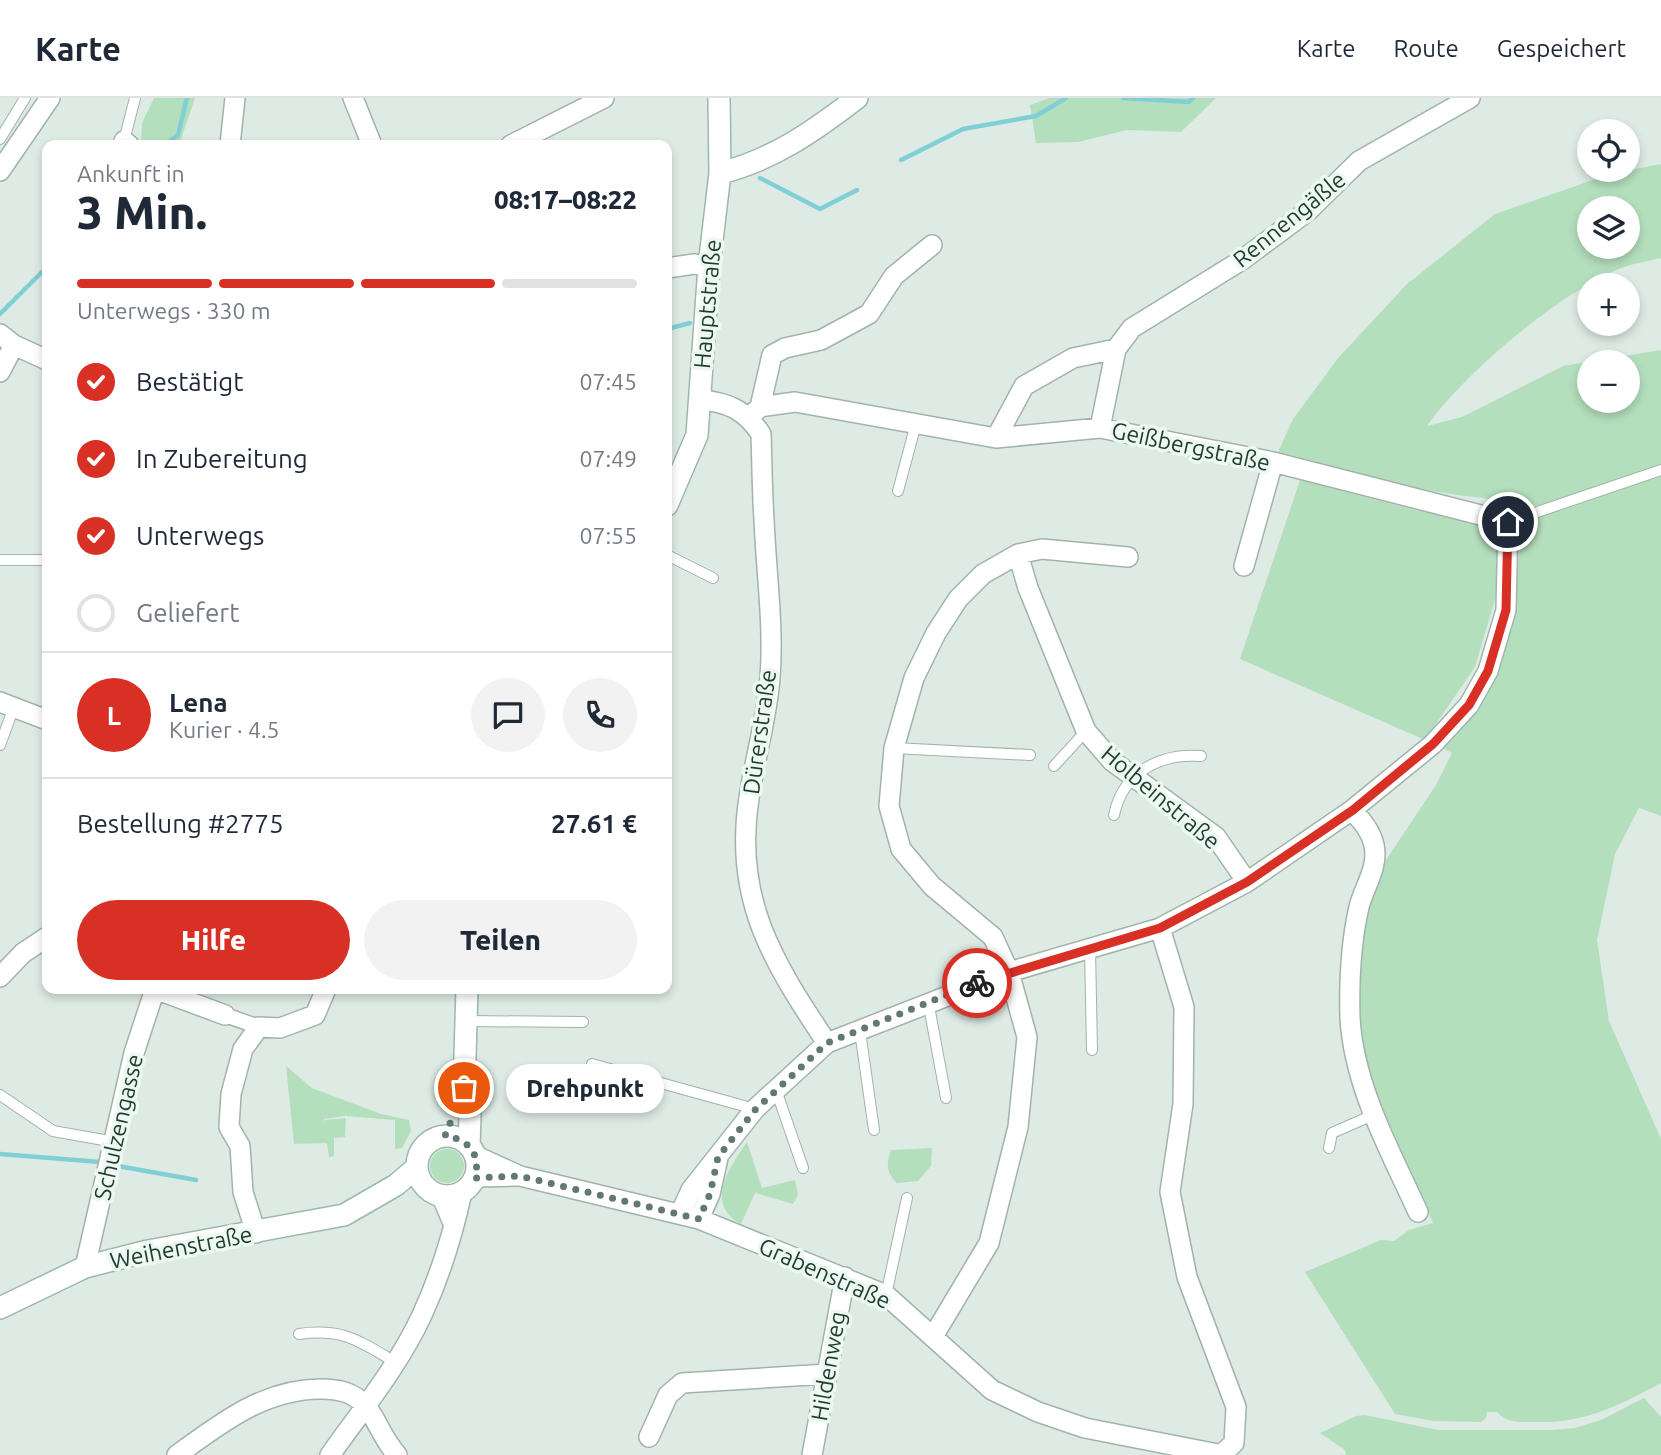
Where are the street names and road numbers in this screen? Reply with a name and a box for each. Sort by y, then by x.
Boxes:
street label: Rennengäßle [1228,166,1350,272]
street label: Hauptstraße [689,238,725,370]
street label: Geißbergstraße [1109,417,1273,475]
street label: Dürerstraße [738,668,780,796]
street label: Holbeinstraße [1097,740,1225,854]
street label: Schulzengasse [89,1052,147,1202]
street label: Weihenstraße [108,1221,254,1273]
street label: Grabenstraße [755,1233,895,1313]
street label: Hildenweg [806,1309,850,1423]

